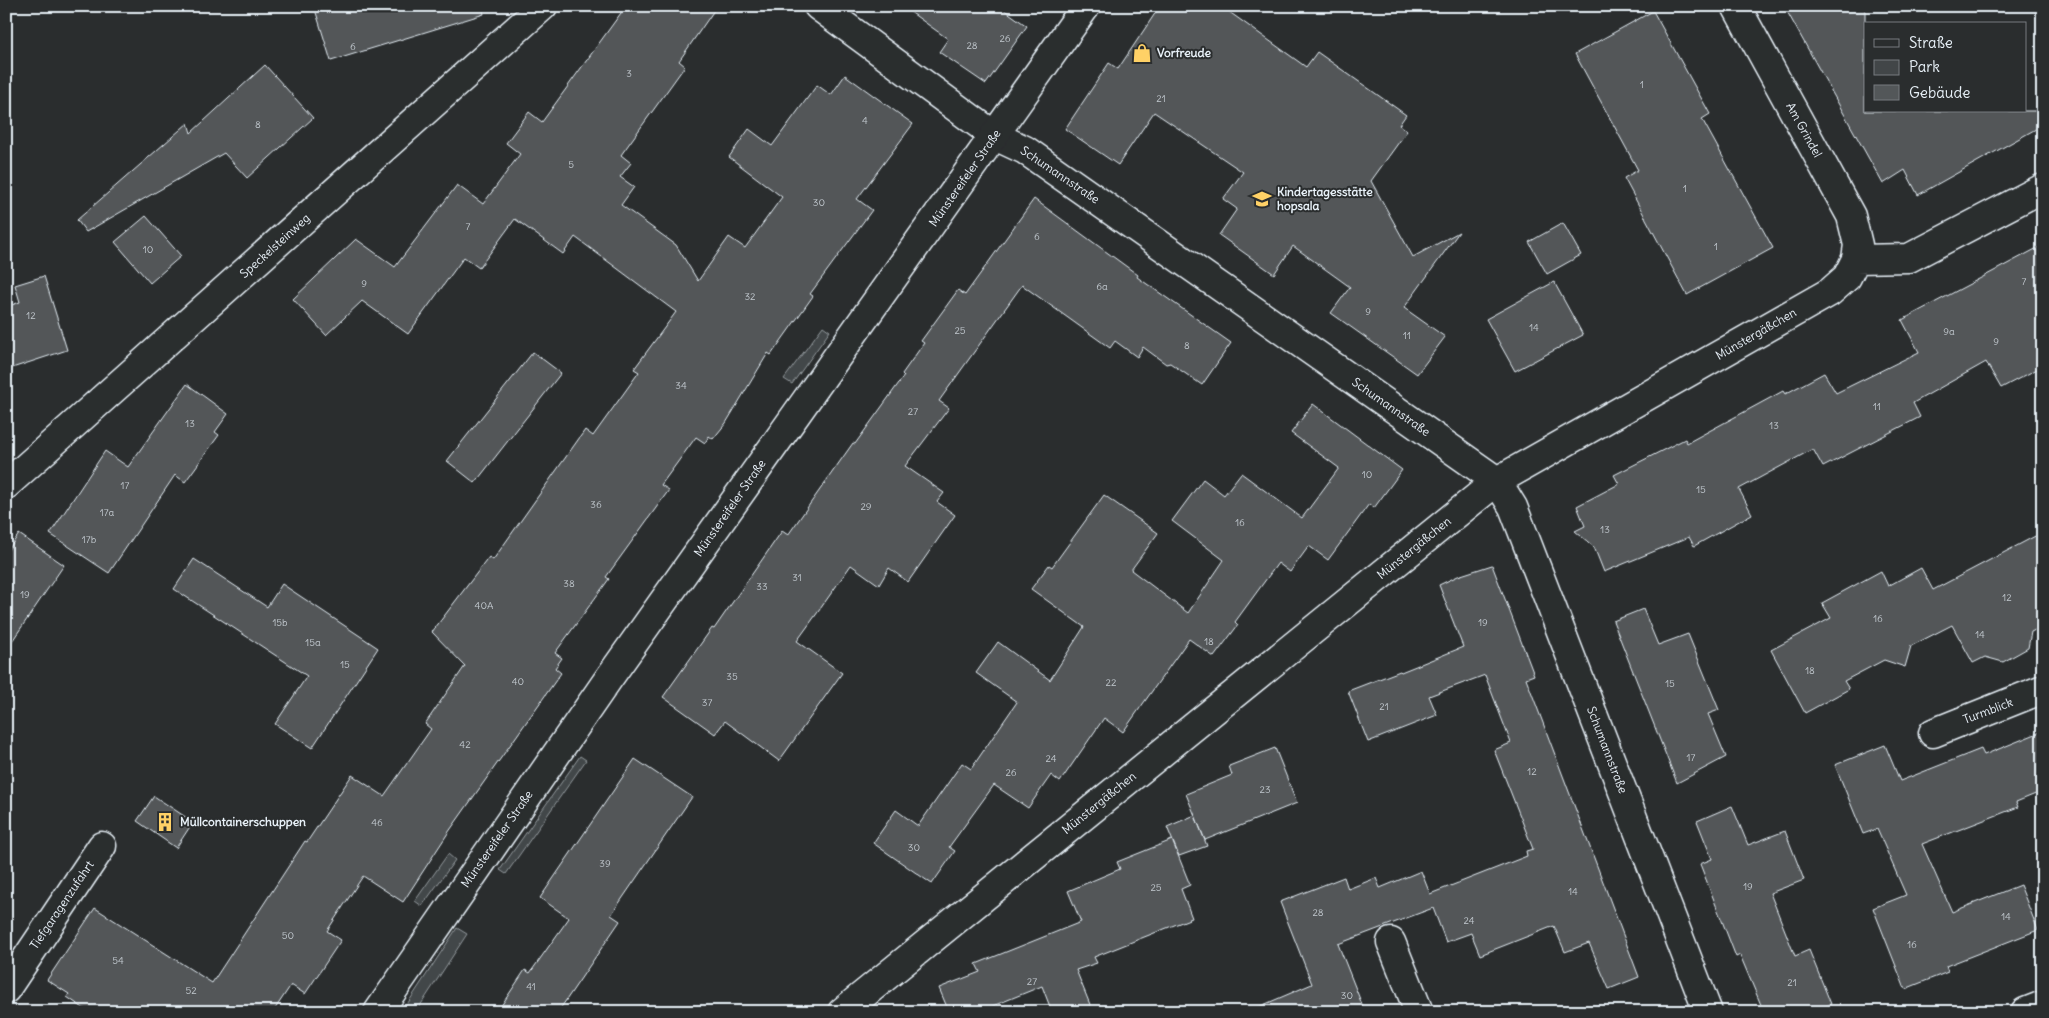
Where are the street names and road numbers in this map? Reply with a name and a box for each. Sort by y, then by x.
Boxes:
street label: Am Grindel [1783,100,1826,160]
street label: Münstereifeler Straße [925,126,1004,229]
street label: Schumannstraße [1018,143,1103,207]
street label: Speckelsteinweg [236,210,313,281]
street label: Münstergäßchen [1713,304,1799,363]
street label: Schumannstraße [1349,374,1433,439]
street label: Münstereifeler Straße [690,456,769,559]
street label: Münstergäßchen [1374,513,1454,582]
street label: Turmblick [1961,694,2015,727]
street label: Schumannstraße [1584,704,1631,795]
street label: Münstergäßchen [1059,768,1139,837]
street label: Münstereifeler Straße [457,787,536,890]
street label: Tiefgaragenzufahrt [26,858,97,952]

